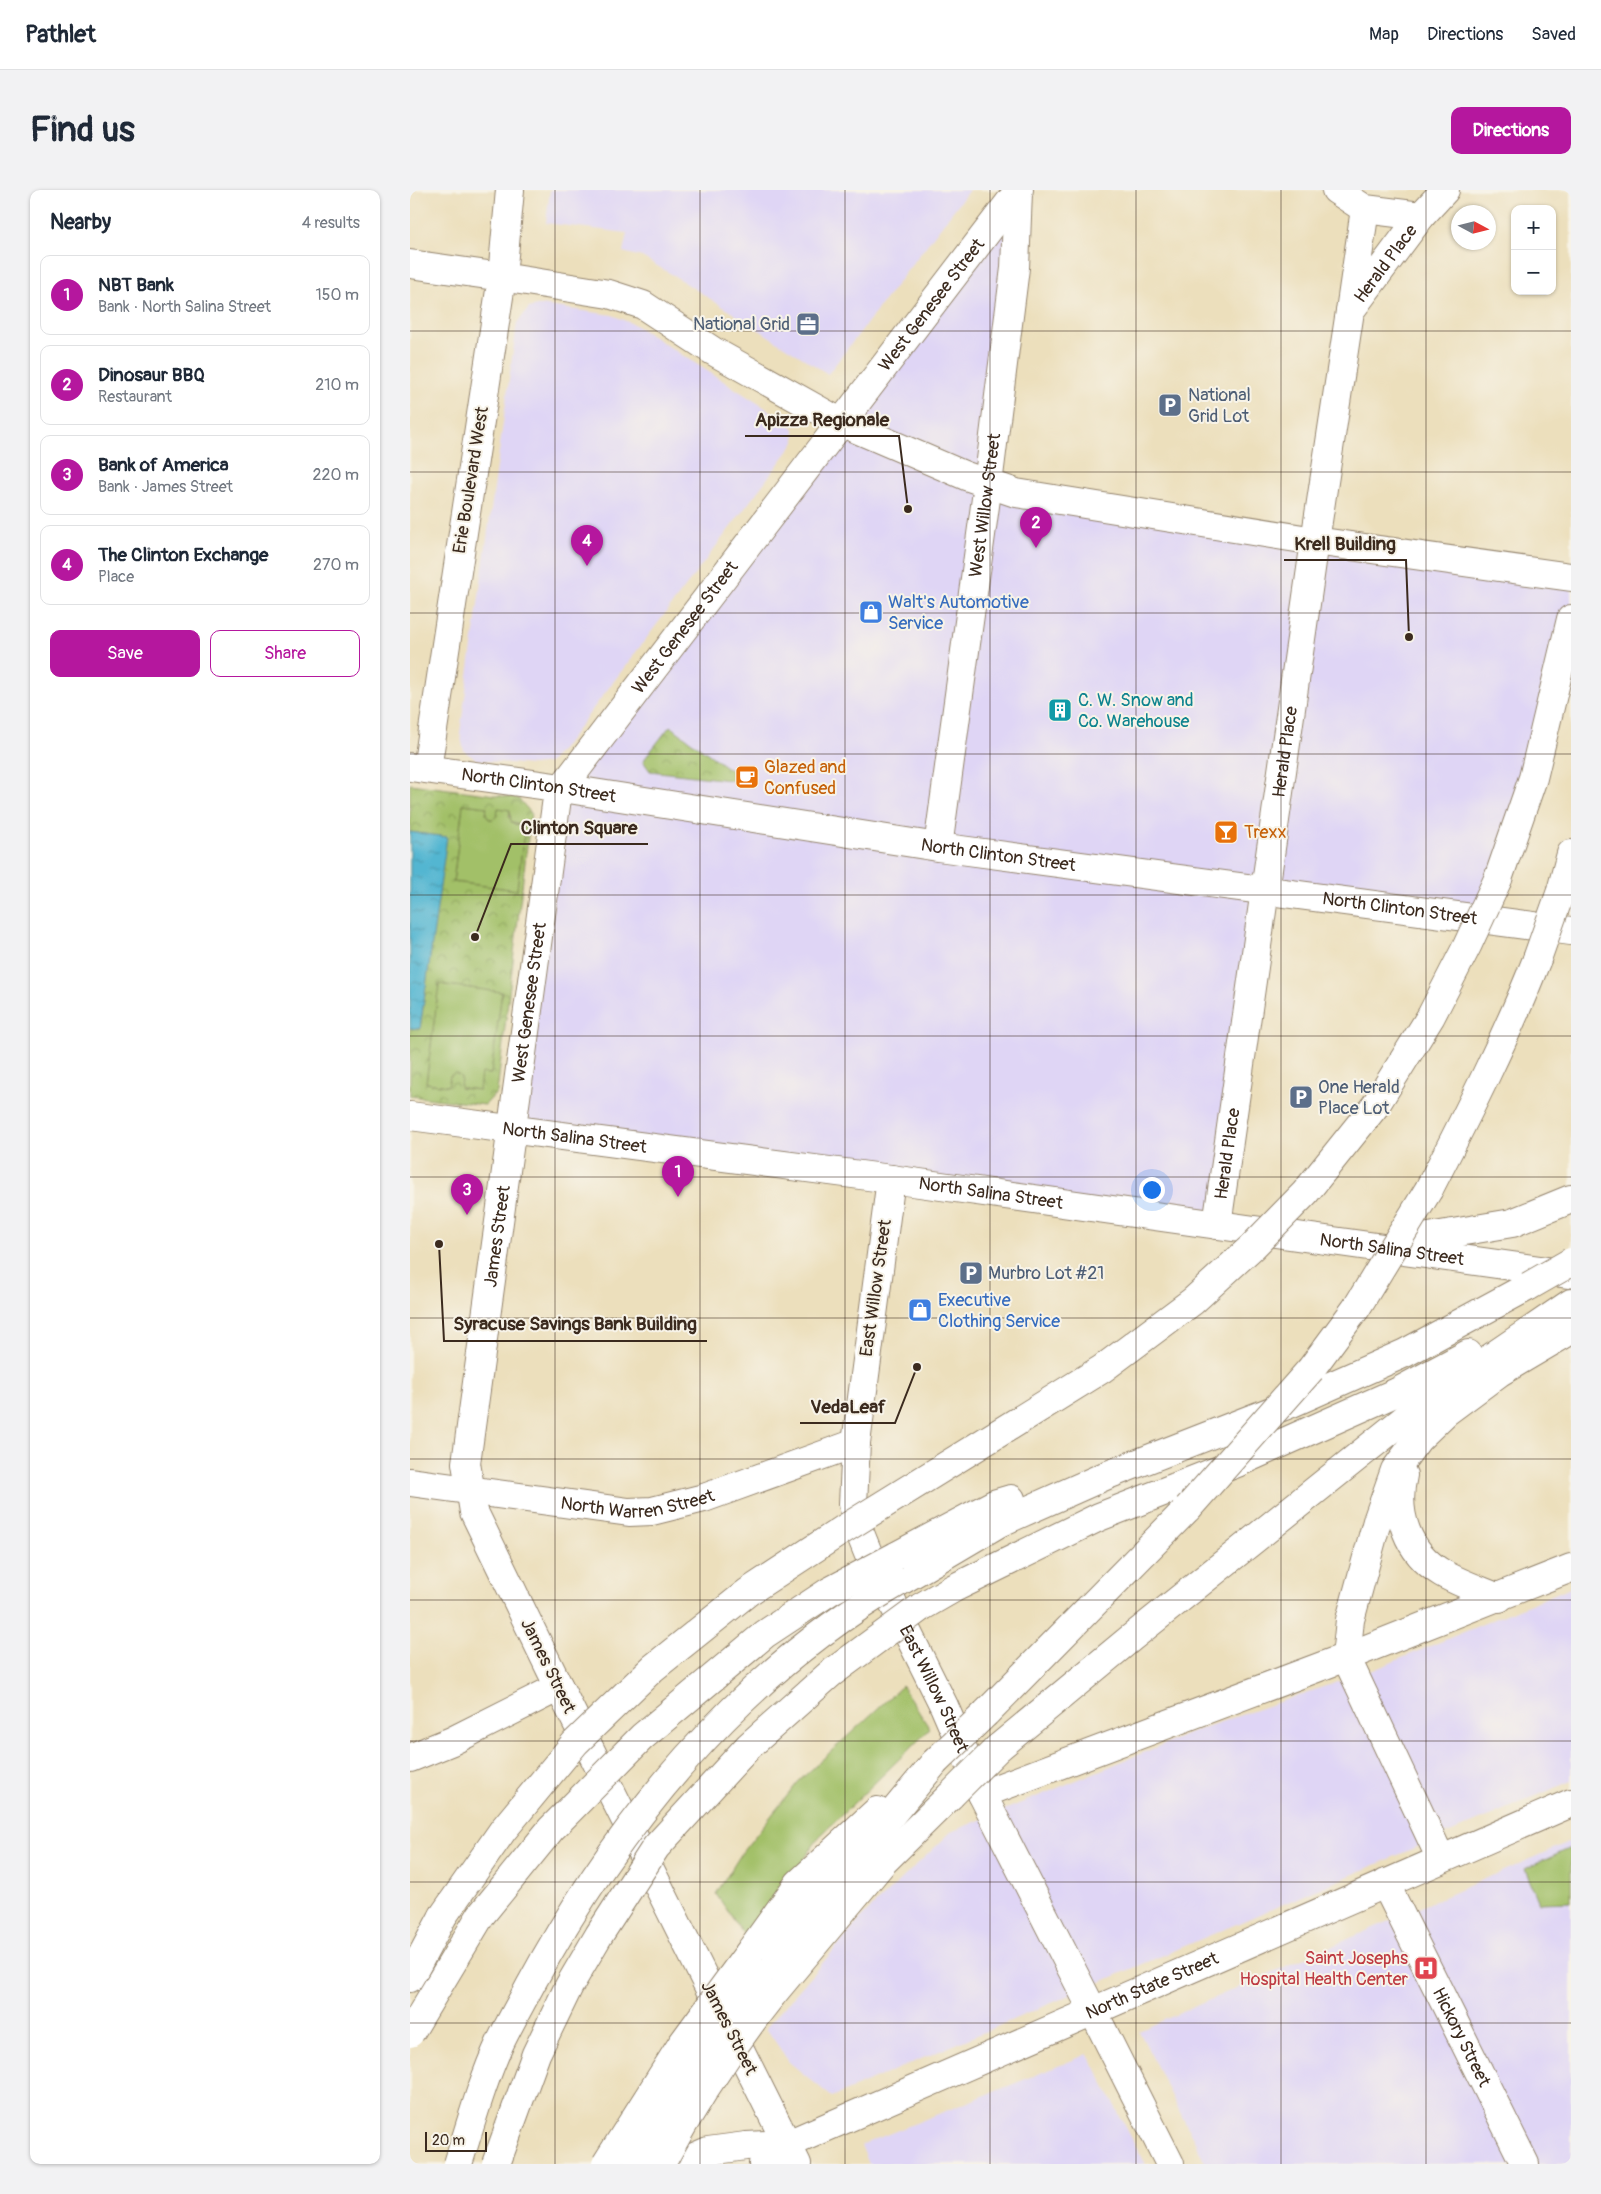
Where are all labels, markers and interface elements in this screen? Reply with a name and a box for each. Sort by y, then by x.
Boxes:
text: Pathlet [25,20,96,49]
text: Map [1369,23,1399,46]
text: Directions [1427,23,1503,46]
text: Saved [1531,23,1576,46]
button: Directions [1451,107,1571,154]
text: Find us [30,108,135,152]
north arrow [1451,205,1496,250]
map controls [1511,205,1556,295]
button: + [1511,205,1556,250]
text: Nearby [50,209,111,236]
text: 4 results [302,213,360,233]
street label: Herald Place [1349,220,1422,307]
street label: West Genesee Street [873,233,990,376]
button: − [1511,250,1556,295]
text: NBT Bank [98,273,174,297]
text: 1 [64,285,70,305]
text: 150 m [315,285,359,305]
text: Bank · North Salina Street [98,297,271,317]
office icon: National Grid [795,311,821,337]
place label: National Grid [693,313,790,336]
text: Dinosaur BBQ [98,363,205,387]
text: 2 [63,375,71,395]
text: 210 m [315,375,359,395]
place label: National Grid Lot [1188,384,1251,428]
text: Restaurant [98,387,172,407]
parking icon: National Grid Lot [1157,392,1183,418]
callout: Apizza Regionale [745,402,899,436]
street label: Erie Boulevard West [448,404,494,555]
text: Apizza Regionale [755,408,890,432]
street label: West Willow Street [964,431,1006,579]
text: Bank of America [98,453,229,477]
text: 3 [63,465,71,485]
text: 220 m [313,465,359,485]
text: Bank · James Street [98,477,233,497]
pin: 2 [1020,507,1052,548]
pin: 4 [571,525,603,566]
callout: Krell Building [1284,526,1406,560]
text: Krell Building [1294,532,1396,556]
text: The Clinton Exchange [98,543,268,567]
text: 4 [62,555,72,575]
text: 270 m [313,555,359,575]
street label: West Genesee Street [627,555,743,698]
text: Place [98,567,134,587]
place label: Walt's Automotive Service [888,591,1029,635]
shop icon: Walt's Automotive Service [858,599,884,625]
button: Save [50,630,200,677]
button: Share [210,630,360,677]
place label: C. W. Snow and Co. Warehouse [1078,689,1194,733]
building icon: C. W. Snow and Co. Warehouse [1047,697,1073,723]
street label: Herald Place [1267,705,1303,799]
place label: Glazed and Confused [764,756,846,800]
street label: North Clinton Street [460,763,618,808]
cafe icon: Glazed and Confused [734,764,760,790]
callout: Clinton Square [511,810,648,844]
text: Clinton Square [521,816,638,840]
bar icon: Trexx [1213,819,1239,845]
place label: Trexx [1244,821,1286,844]
street label: North Clinton Street [919,833,1078,877]
street label: North Clinton Street [1321,887,1480,930]
street label: West Genesee Street [507,920,551,1084]
place label: One Herald Place Lot [1318,1076,1400,1120]
parking icon: One Herald Place Lot [1288,1084,1314,1110]
street label: Herald Place [1209,1106,1245,1201]
street label: North Salina Street [501,1117,649,1159]
pin: 1 [662,1156,694,1197]
street label: North Salina Street [917,1172,1065,1215]
pin: 3 [451,1174,483,1215]
your location [1139,1177,1165,1203]
street label: James Street [479,1183,515,1289]
street label: East Willow Street [855,1217,897,1358]
street label: North Salina Street [1318,1228,1466,1271]
parking icon: Murbro Lot #21 [958,1260,984,1286]
place label: Murbro Lot #21 [988,1262,1104,1285]
place label: Executive Clothing Service [938,1289,1060,1333]
shop icon: Executive Clothing Service [907,1297,933,1323]
callout: Syracuse Savings Bank Building [444,1307,707,1341]
text: Syracuse Savings Bank Building [453,1312,697,1336]
callout: VedaLeaf [800,1389,895,1423]
text: VedaLeaf [810,1395,886,1419]
street label: North Warren Street [559,1483,718,1524]
street label: James Street [515,1615,581,1718]
street label: East Willow Street [894,1621,975,1757]
street label: North State Street [1082,1946,1223,2024]
place label: Saint Josephs Hospital Health Center [1239,1947,1409,1991]
hospital icon: Saint Josephs Hospital Health Center [1413,1955,1439,1981]
street label: James Street [695,1977,763,2080]
street label: Hickory Street [1427,1984,1496,2091]
scale bar [425,2129,488,2152]
text: 20 m [432,2132,465,2149]

